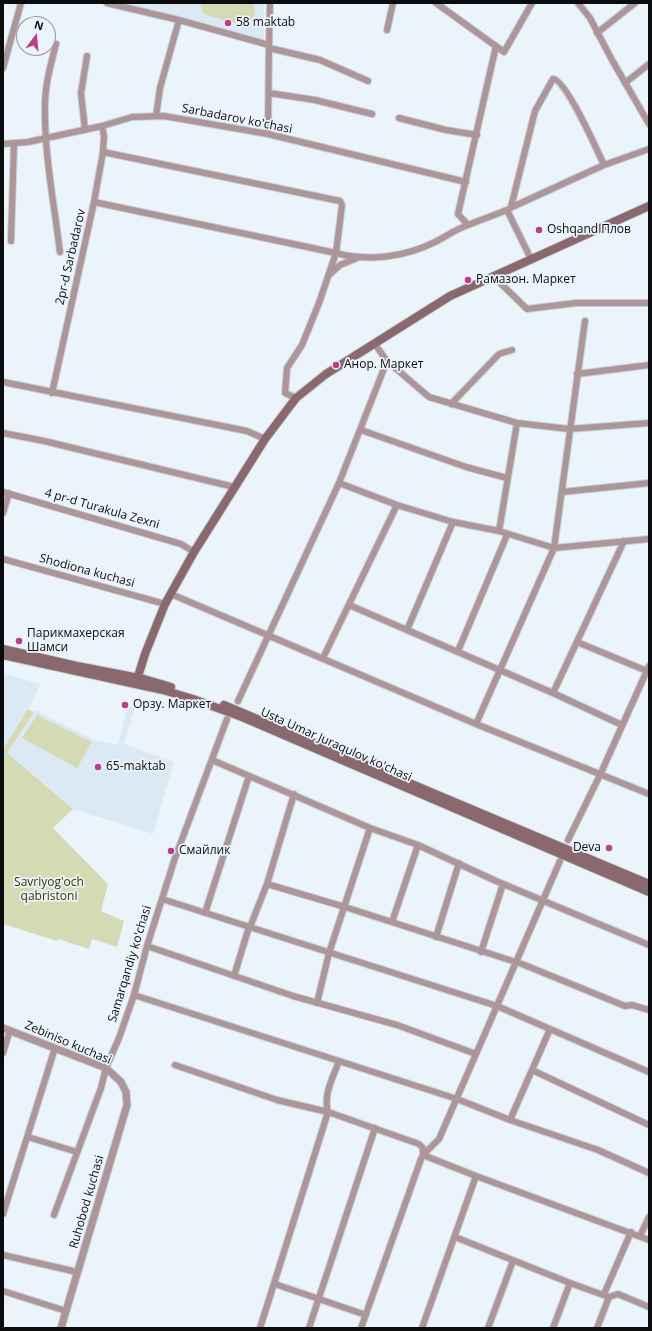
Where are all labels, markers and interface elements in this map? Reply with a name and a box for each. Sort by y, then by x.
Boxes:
north arrow [16,16,56,56]
text: N [33,16,46,33]
place label: 58 maktab [236,16,295,30]
marker: 58 maktab [223,18,233,28]
street label: Sarbadarov ko'chasi [181,101,293,137]
street label: 2pr-d Sarbadarov [53,208,89,306]
place label: Oshqand Плов [547,223,631,237]
marker: Oshqand Плов [534,225,544,235]
place label: Рамазон. Маркет [476,273,576,287]
marker: Рамазон. Маркет [463,275,473,285]
place label: Анор. Маркет [344,358,423,372]
marker: Анор. Маркет [331,360,341,370]
street label: 4 pr-d Turakula Zexni [43,486,161,532]
street label: Shodiona kuchasi [38,551,136,591]
place label: Парикмахерская Шамси [27,627,125,655]
marker: Парикмахерская Шамси [14,636,24,646]
place label: Орзу. Маркет [133,698,211,712]
marker: Орзу. Маркет [120,700,130,710]
street label: Usta Umar Juraqulov ko'chasi [258,705,414,785]
place label: 65-maktab [106,760,166,774]
marker: 65-maktab [93,762,103,772]
place label: Deva [573,841,601,855]
marker: Deva [604,843,614,853]
place label: Смайлик [179,844,230,858]
marker: Смайлик [166,846,176,856]
park label: Savriyog'och qabristoni [14,876,84,904]
street label: Samarqandiy ko'chasi [105,904,155,1024]
street label: Zebiniso kuchasi [23,1018,113,1068]
street label: Ruhobod kuchasi [67,1154,107,1250]

